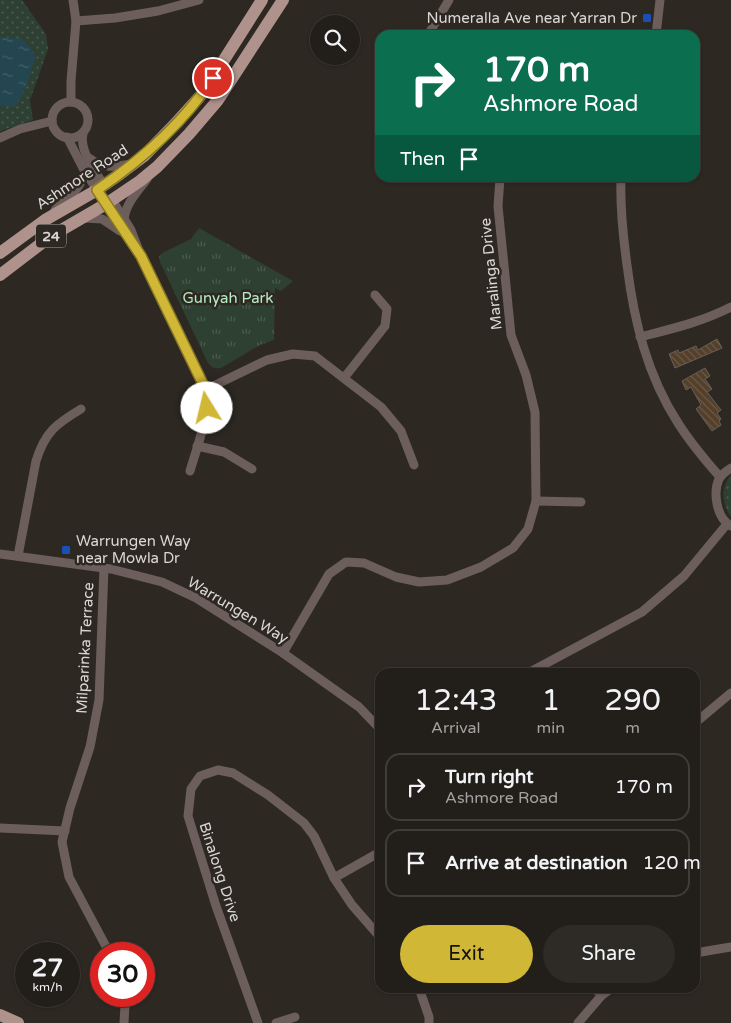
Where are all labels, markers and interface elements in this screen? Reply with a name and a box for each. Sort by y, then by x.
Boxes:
place label: Numeralla Ave near Yarran Dr [427,9,637,27]
marker: Numeralla Ave near Yarran Dr [641,12,653,24]
map controls [310,15,360,65]
button: search [310,15,360,65]
text: 170 m [483,49,590,91]
icon: right [400,50,465,115]
pin [192,57,234,99]
icon: arrive [199,64,227,92]
text: Ashmore Road [483,91,639,117]
street label: Ashmore Road [33,141,131,213]
icon: arrive [455,145,483,173]
text: Then [400,148,445,170]
street label: Maralinga Drive [476,217,506,331]
road number: 24 [36,225,66,248]
park label: Gunyah Park [183,289,273,307]
position arrow [180,381,232,433]
place label: Warrungen Way near Mowla Dr [76,532,191,567]
marker: Warrungen Way near Mowla Dr [60,544,72,556]
street label: Warrungen Way [184,573,292,647]
street label: Milparinka Terrace [73,582,97,714]
text: 12:43 [414,682,497,719]
text: 1 [541,682,560,719]
text: 290 [604,682,661,719]
text: Arrival [431,718,481,738]
text: min [537,718,565,738]
text: m [625,718,640,738]
text: Turn right [445,766,533,788]
icon: right [402,773,430,801]
text: 170 m [615,776,673,798]
text: Ashmore Road [445,788,558,808]
street label: Binalong Drive [195,820,245,924]
icon: arrive [402,849,430,877]
text: Arrive at destination [445,852,628,874]
text: 120 m [643,852,701,874]
button: Exit [400,925,533,983]
button: Share [543,925,675,983]
speed limit sign: 30 [90,942,155,1007]
text: 27 [32,953,63,983]
text: km/h [32,980,63,994]

